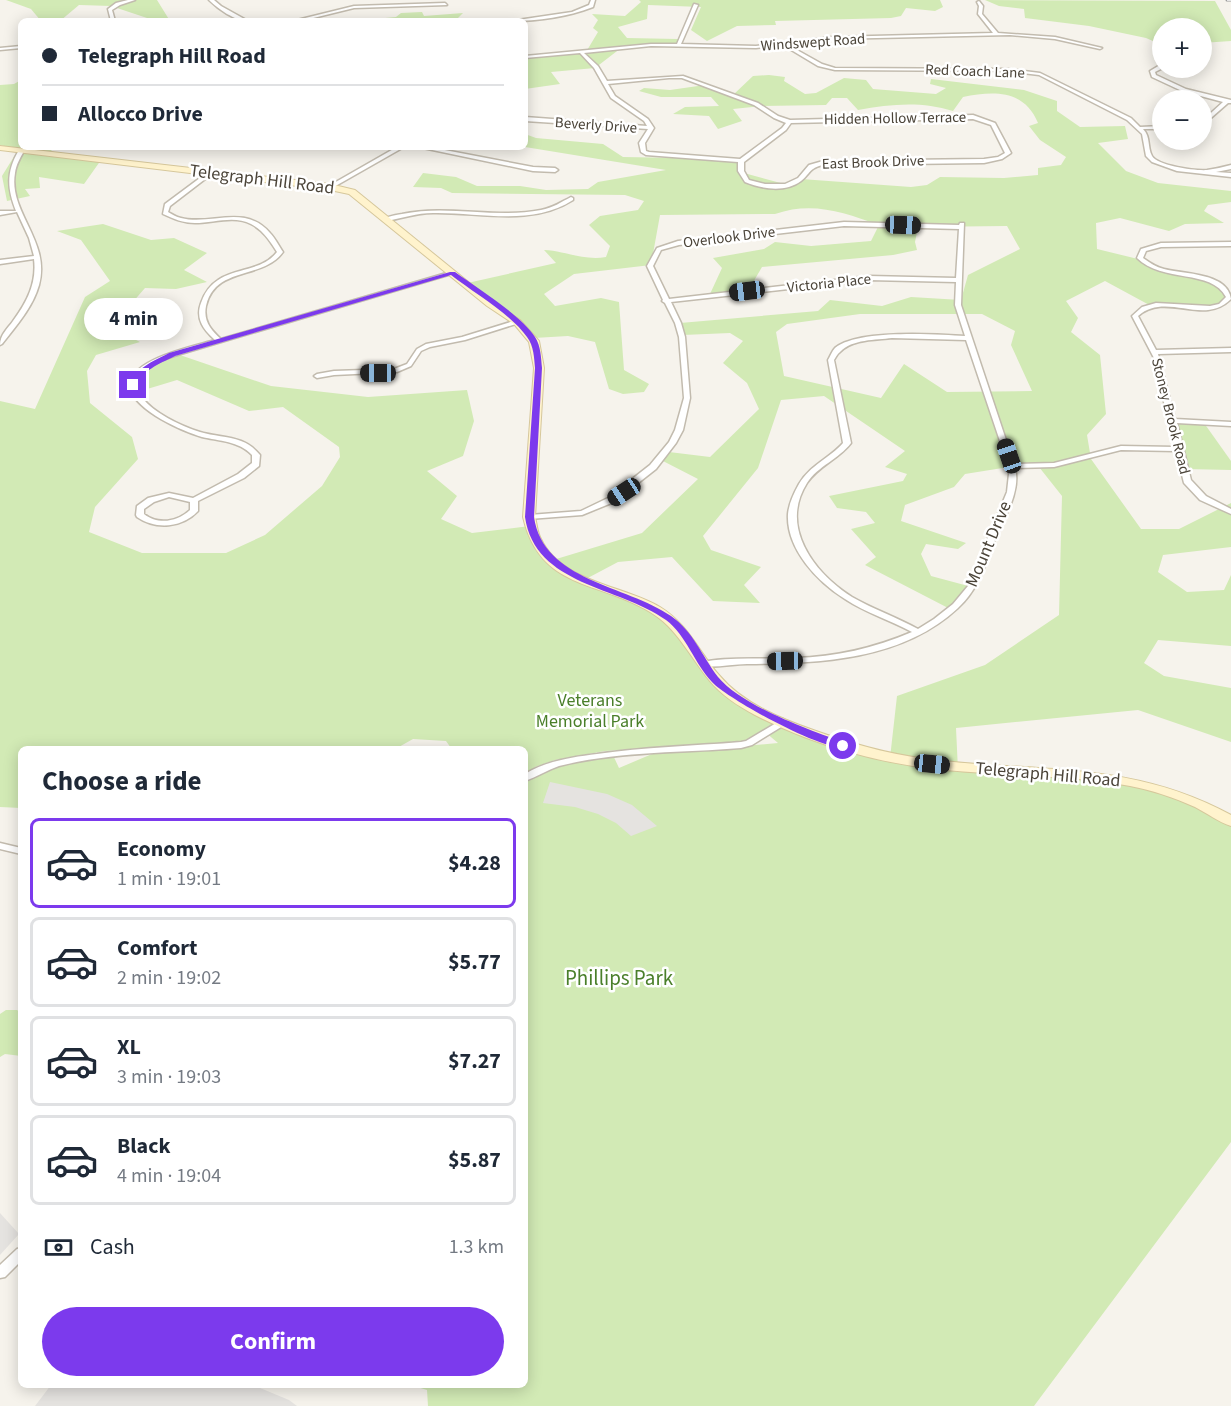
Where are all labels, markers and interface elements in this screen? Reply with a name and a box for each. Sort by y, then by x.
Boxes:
map controls [1152,18,1212,150]
button: + [1152,18,1212,78]
street label: Windswept Road [760,28,866,57]
text: Telegraph Hill Road [78,40,266,72]
street label: Red Coach Lane [925,59,1025,84]
button: − [1152,90,1212,150]
text: Allocco Drive [78,98,203,130]
street label: Hidden Hollow Terrace [824,107,966,130]
street label: Beverly Drive [554,112,638,139]
street label: East Brook Drive [821,150,925,175]
street label: Telegraph Hill Road [188,158,336,201]
car [885,215,921,235]
street label: Overlook Drive [682,221,776,254]
street label: Victoria Place [786,269,872,298]
car [728,280,766,302]
callout: 4 min [84,298,182,340]
text: 4 min [109,305,158,333]
street label: Stoney Brook Road [1146,356,1195,476]
car [360,364,396,382]
route end [119,371,146,398]
car [995,436,1023,476]
car [604,475,644,509]
street label: Mount Drive [959,497,1018,591]
car [767,652,803,670]
park label: Veterans Memorial Park [536,688,644,734]
route start [829,732,856,759]
car [913,753,951,775]
street label: Telegraph Hill Road [974,756,1122,793]
text: Choose a ride [42,762,202,801]
text: Economy [117,833,206,865]
icon: car [45,836,99,890]
text: $4.28 [448,847,501,879]
text: 1 min · 19:01 [117,865,221,893]
text: Comfort [117,932,198,964]
icon: car [45,935,99,989]
text: $5.77 [448,946,501,978]
park label: Phillips Park [565,963,674,993]
text: 2 min · 19:02 [117,964,221,992]
text: XL [117,1031,141,1063]
icon: car [45,1034,99,1088]
text: $7.27 [448,1045,501,1077]
text: 3 min · 19:03 [117,1063,221,1091]
text: Black [117,1130,171,1162]
icon: car [45,1133,99,1187]
text: $5.87 [448,1144,501,1176]
text: 4 min · 19:04 [117,1162,221,1190]
icon: cash [42,1231,75,1264]
text: Cash [90,1231,135,1263]
text: 1.3 km [449,1233,504,1261]
button: Confirm [42,1307,504,1376]

